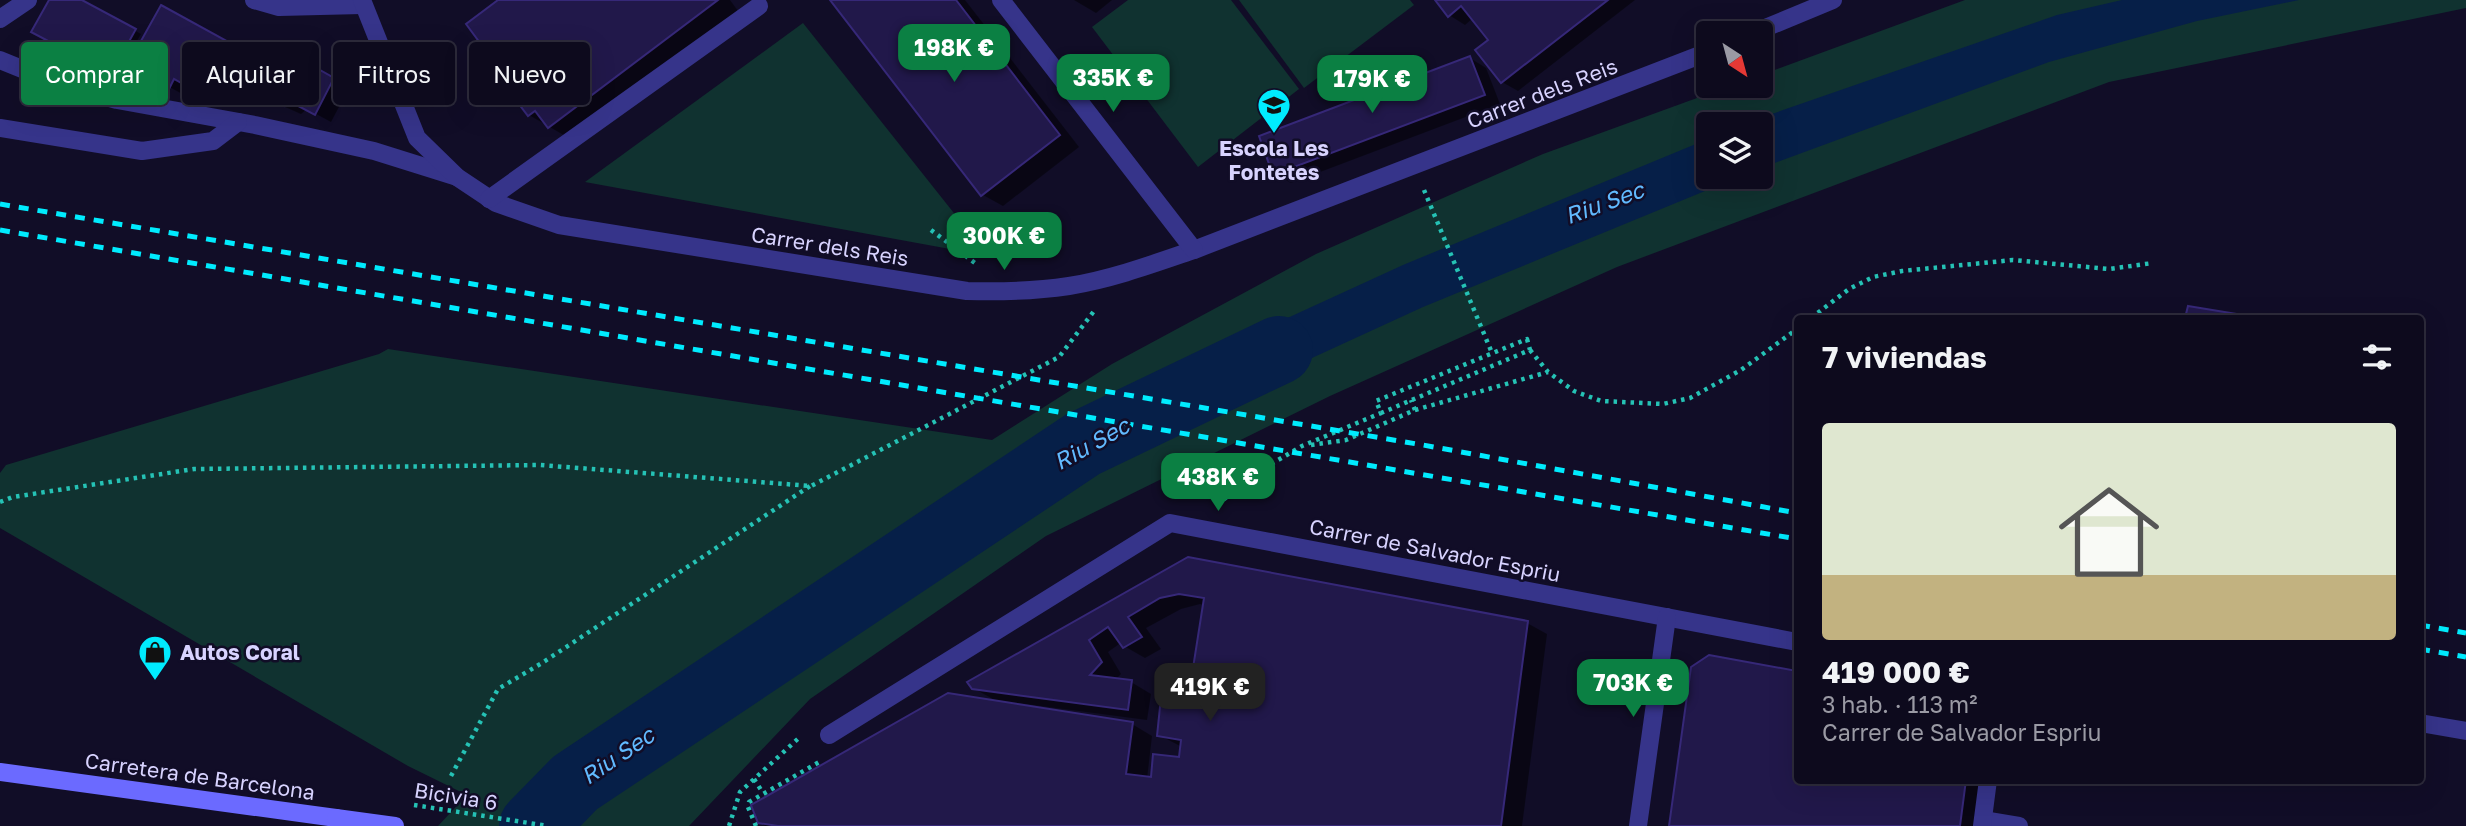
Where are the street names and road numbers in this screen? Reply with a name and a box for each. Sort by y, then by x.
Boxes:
street label: Carrer dels Reis [1463,52,1621,134]
street label: Carrer dels Reis [749,221,911,271]
street label: Carrer de Salvador Espriu [1307,513,1563,587]
street label: Carretera de Barcelona [83,747,317,805]
street label: Bicivia 6 [412,777,500,815]

